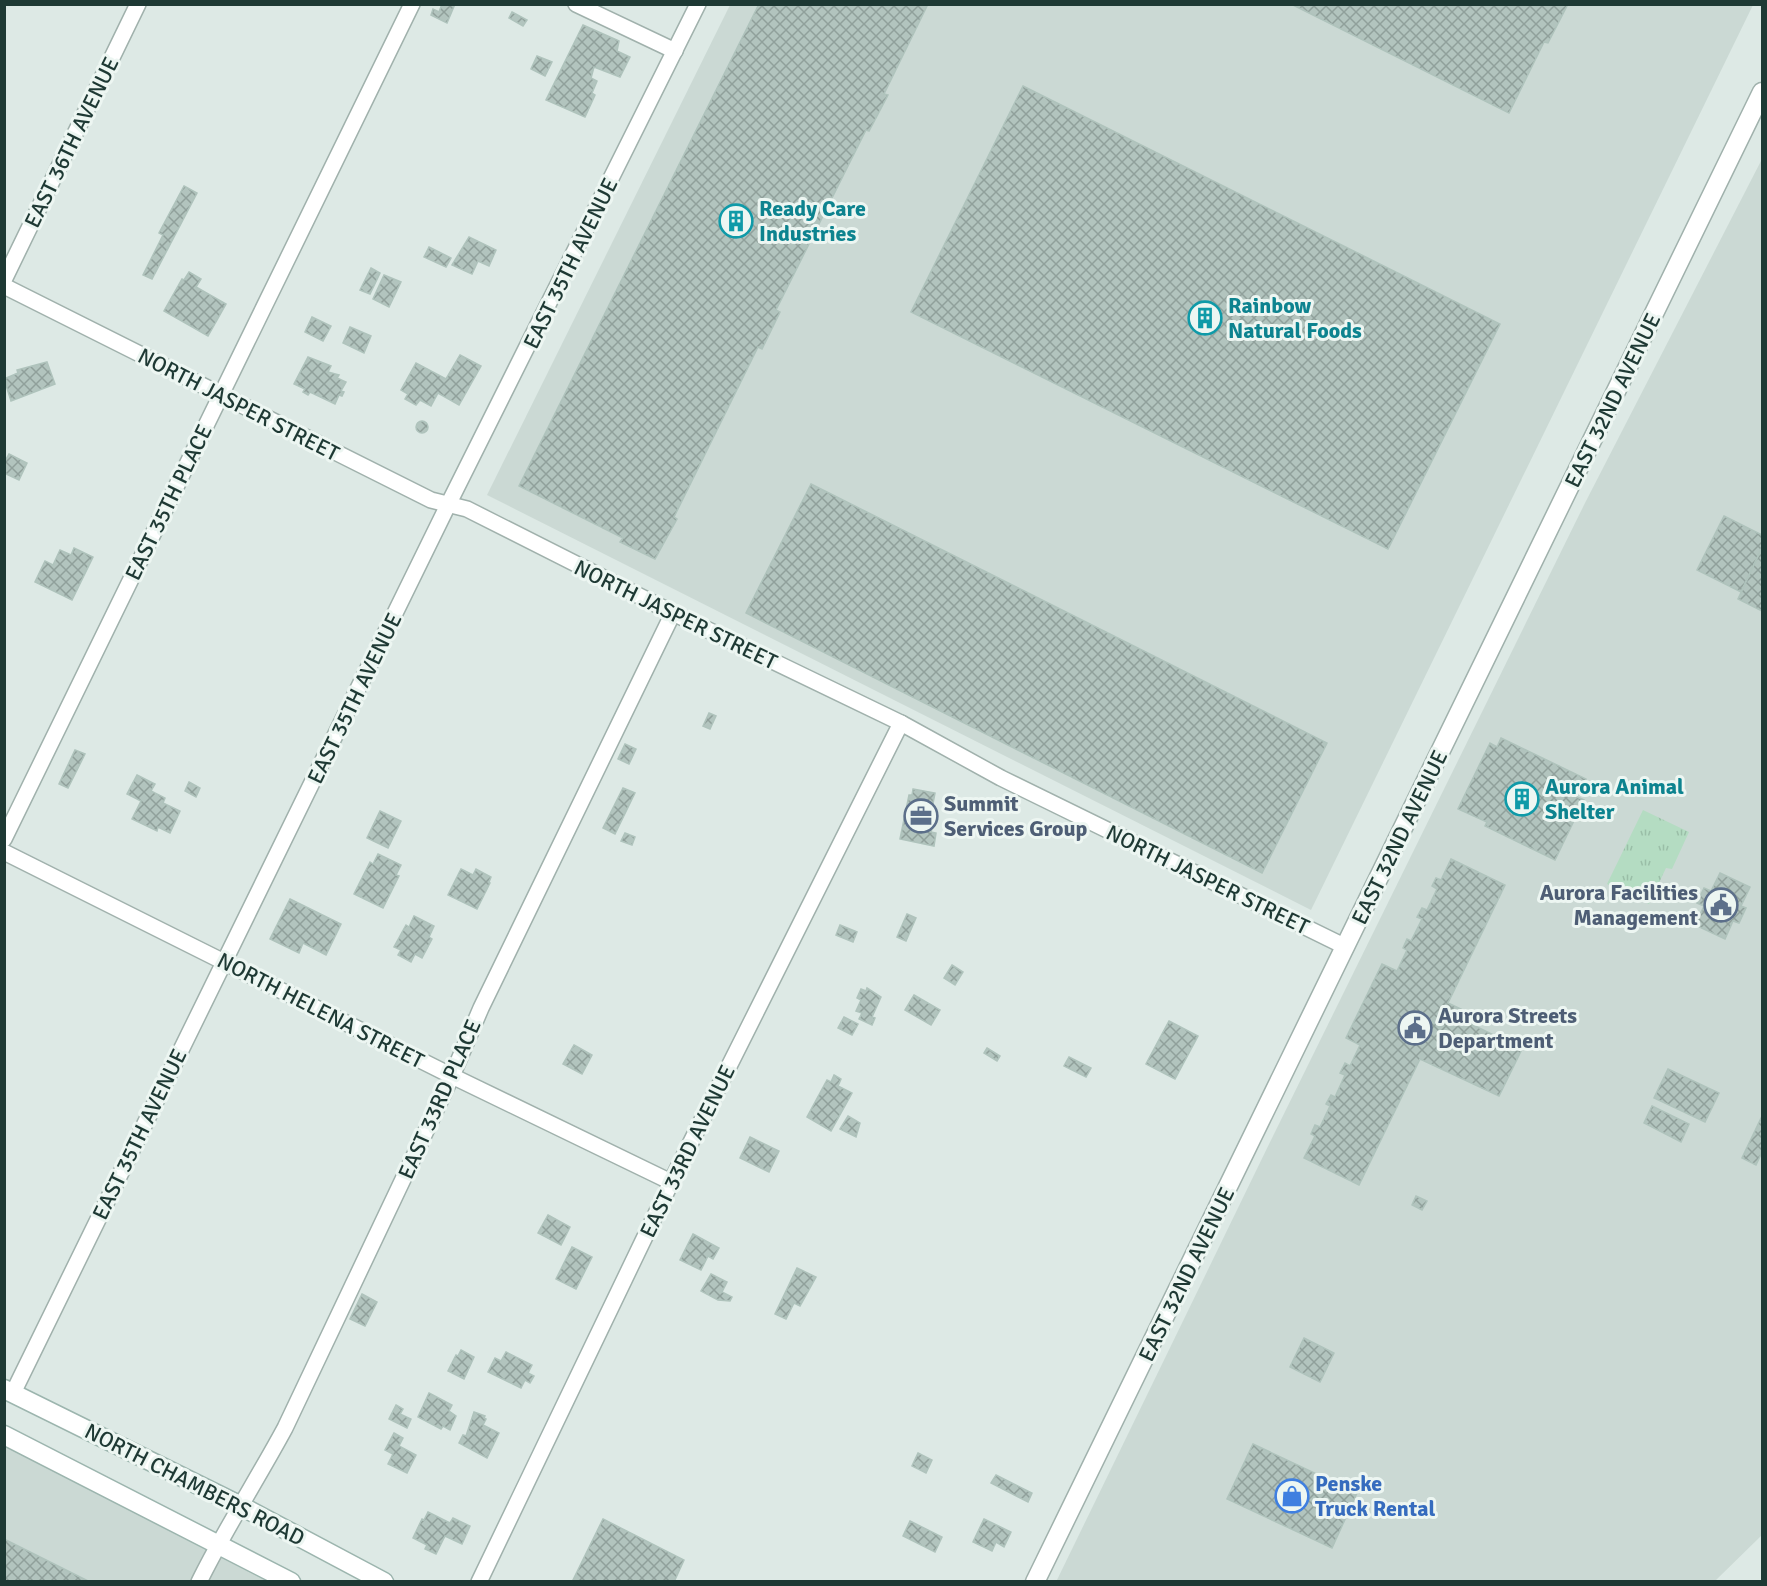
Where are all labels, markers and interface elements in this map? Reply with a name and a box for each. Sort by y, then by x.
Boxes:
street label: EAST 36TH AVENUE [18,52,125,232]
street label: EAST 35TH AVENUE [517,173,624,353]
place label: Ready Care Industries [759,195,866,247]
building icon: Ready Care Industries [718,203,754,239]
place label: Rainbow Natural Foods [1228,292,1362,344]
building icon: Rainbow Natural Foods [1187,300,1223,336]
street label: EAST 32ND AVENUE [1559,309,1666,492]
street label: NORTH JASPER STREET [134,342,344,467]
street label: EAST 35TH PLACE [119,420,218,585]
street label: NORTH JASPER STREET [570,554,782,675]
street label: EAST 35TH AVENUE [301,608,408,788]
street label: EAST 32ND AVENUE [1346,746,1453,929]
place label: Aurora Animal Shelter [1545,773,1684,825]
building icon: Aurora Animal Shelter [1504,781,1540,817]
place label: Summit Services Group [944,790,1088,842]
office icon: Summit Services Group [903,798,939,834]
street label: NORTH JASPER STREET [1102,819,1314,940]
place label: Aurora Facilities Management [1540,879,1698,931]
public building icon: Aurora Facilities Management [1703,887,1739,923]
street label: NORTH HELENA STREET [213,947,429,1074]
place label: Aurora Streets Department [1438,1002,1577,1054]
public building icon: Aurora Streets Department [1397,1010,1433,1046]
street label: EAST 33RD PLACE [392,1015,487,1183]
street label: EAST 35TH AVENUE [86,1044,193,1224]
street label: EAST 33RD AVENUE [634,1060,741,1242]
street label: EAST 32ND AVENUE [1133,1183,1240,1366]
street label: NORTH CHAMBERS ROAD [80,1417,309,1552]
place label: Penske Truck Rental [1315,1470,1435,1522]
shop icon: Penske Truck Rental [1274,1478,1310,1514]

